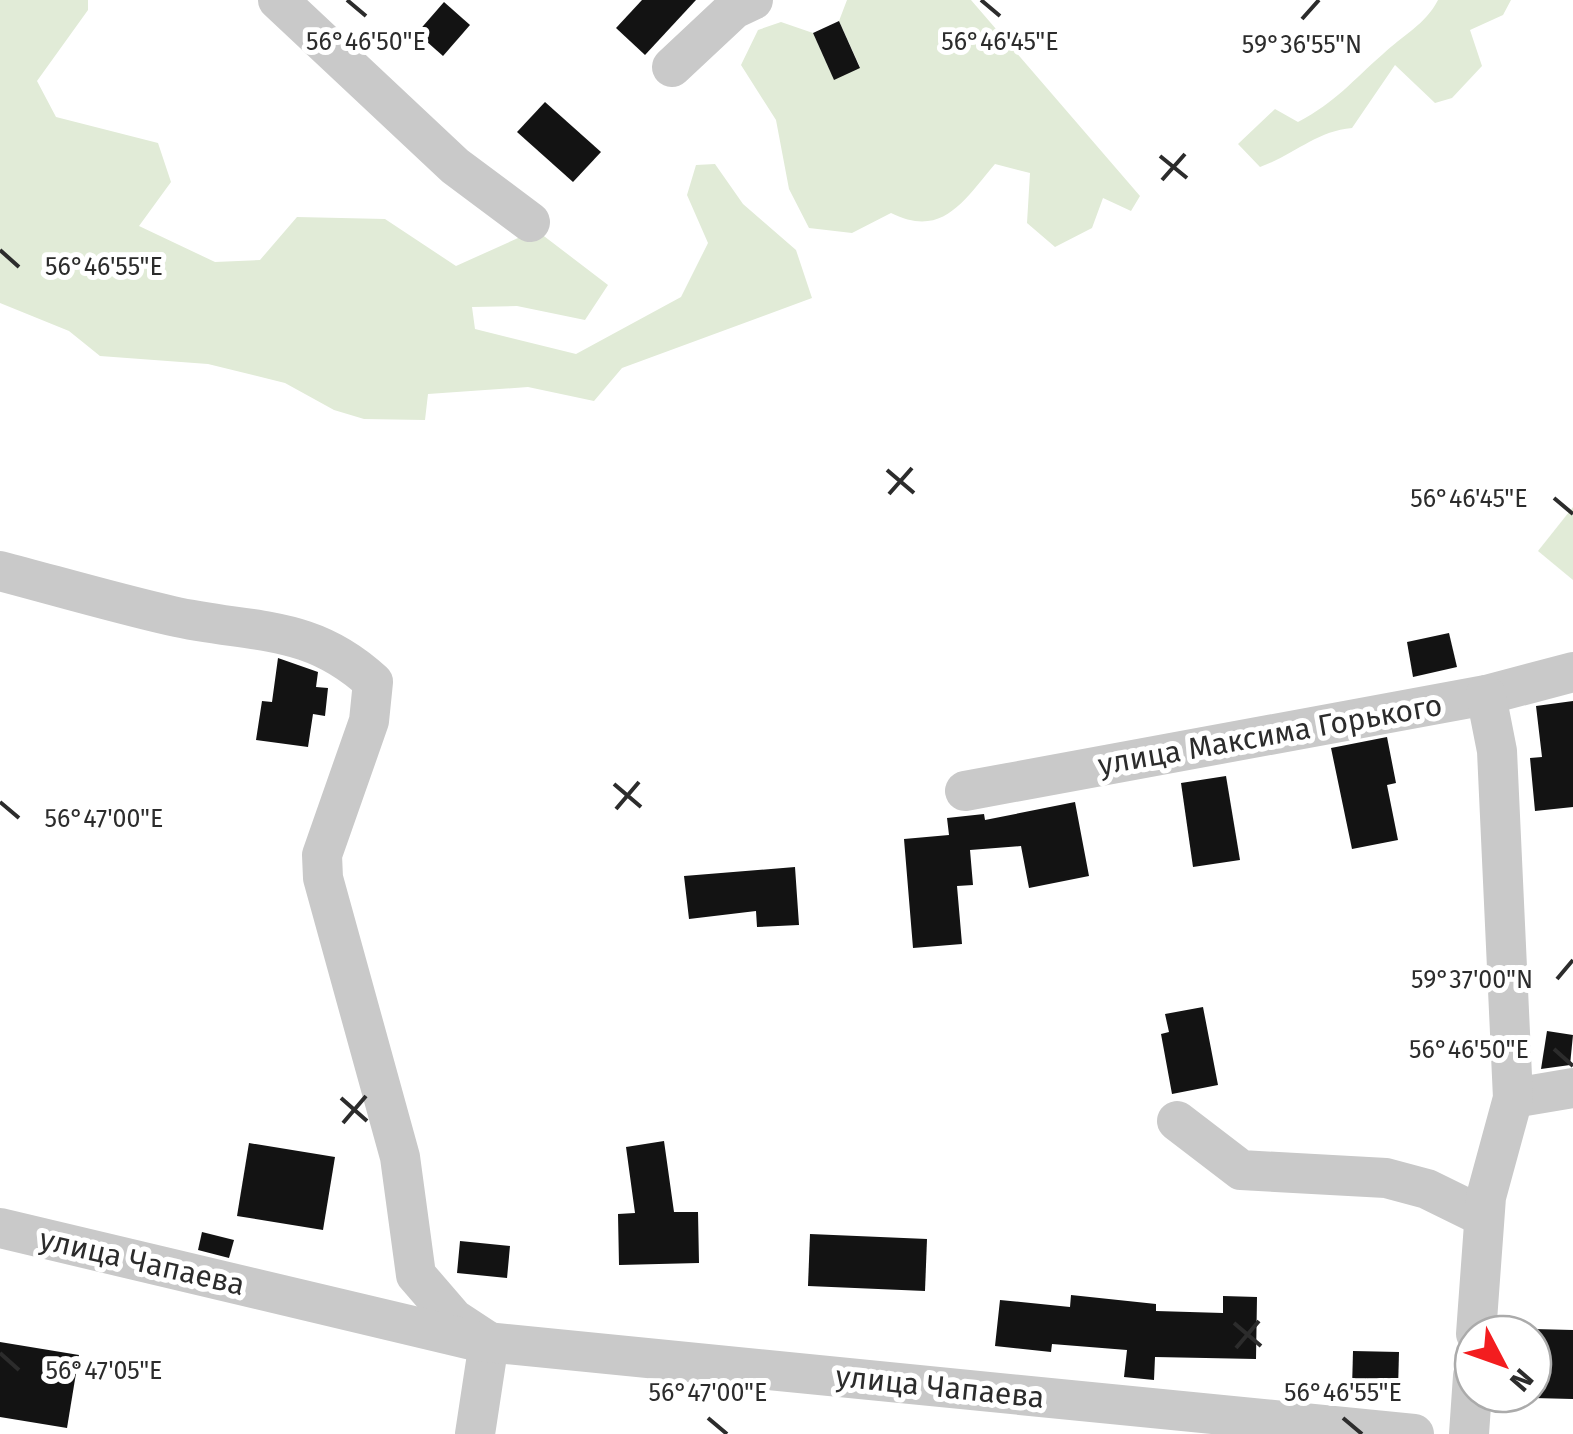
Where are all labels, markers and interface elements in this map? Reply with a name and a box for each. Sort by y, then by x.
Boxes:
text: 56°46'50"E [306,27,426,57]
text: 56°46'45"E [941,27,1059,57]
text: 59°36'55"N [1242,30,1362,60]
text: 56°46'55"E [45,252,163,282]
text: 56°46'45"E [1410,484,1528,514]
street label: улица Максима Горького [1095,687,1445,783]
text: 56°47'00"E [45,804,163,834]
text: 59°37'00"N [1411,965,1533,995]
text: 56°46'50"E [1409,1035,1529,1065]
street label: улица Чапаева [36,1221,248,1303]
north arrow [1453,1314,1553,1414]
text: 56°47'05"E [45,1356,163,1386]
street label: улица Чапаева [834,1358,1046,1416]
text: N [1503,1362,1540,1398]
text: 56°47'00"E [649,1378,767,1408]
text: 56°46'55"E [1284,1378,1402,1408]

